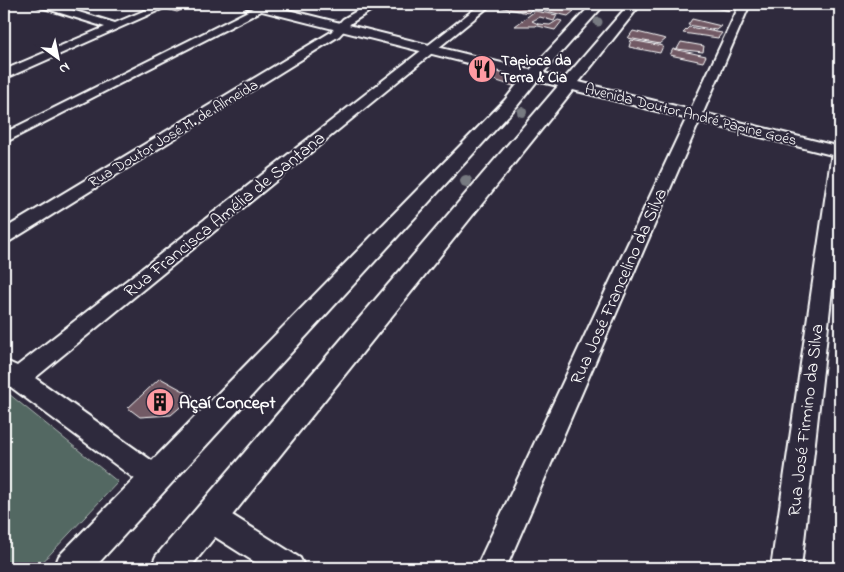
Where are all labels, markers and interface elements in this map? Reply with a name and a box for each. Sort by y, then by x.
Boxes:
north arrow [32,32,82,82]
place label: Tapioca da Terra & Cia [501,50,571,89]
restaurant icon: Tapioca da Terra & Cia [467,54,497,84]
text: N [55,56,74,79]
street label: Rua Doutor José M. de Almeida [84,74,263,193]
street label: Avenida Doutor André Papine Goés [583,78,799,152]
street label: Rua Francisca Amélia de Santana [119,126,331,305]
street label: Rua José Francelino da Silva [565,184,675,389]
street label: Rua José Firmino da Silva [782,323,832,518]
building icon: Açaí Concept [145,387,175,417]
place label: Açaí Concept [179,391,277,417]

